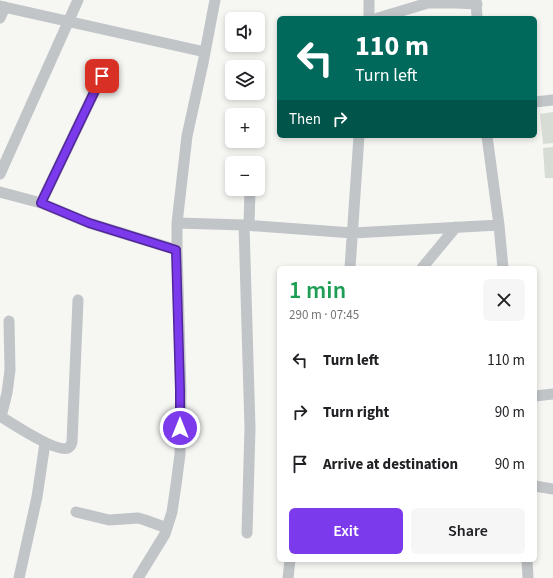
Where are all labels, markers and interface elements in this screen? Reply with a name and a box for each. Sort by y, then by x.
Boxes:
map controls [225,12,265,196]
button: sound [225,12,265,52]
text: 110 m [355,26,429,66]
icon: left [289,32,341,84]
pin [85,59,119,93]
button: layers [225,60,265,100]
text: Turn left [355,63,417,88]
icon: arrive [91,65,113,87]
button: + [225,108,265,148]
icon: right [329,108,351,130]
text: Then [289,109,321,130]
button: − [225,156,265,196]
text: 1 min [289,273,346,308]
button: close [483,279,525,321]
text: 290 m · 07:45 [289,306,359,324]
icon: left [289,349,311,371]
text: Turn left [323,350,379,371]
text: 110 m [487,350,525,371]
icon: right [289,401,311,423]
text: Turn right [323,402,389,423]
text: 90 m [495,402,525,423]
position arrow [159,407,201,449]
icon: arrive [289,453,311,475]
text: Arrive at destination [323,454,458,475]
text: 90 m [495,454,525,475]
button: Exit [289,508,403,554]
button: Share [411,508,525,554]

